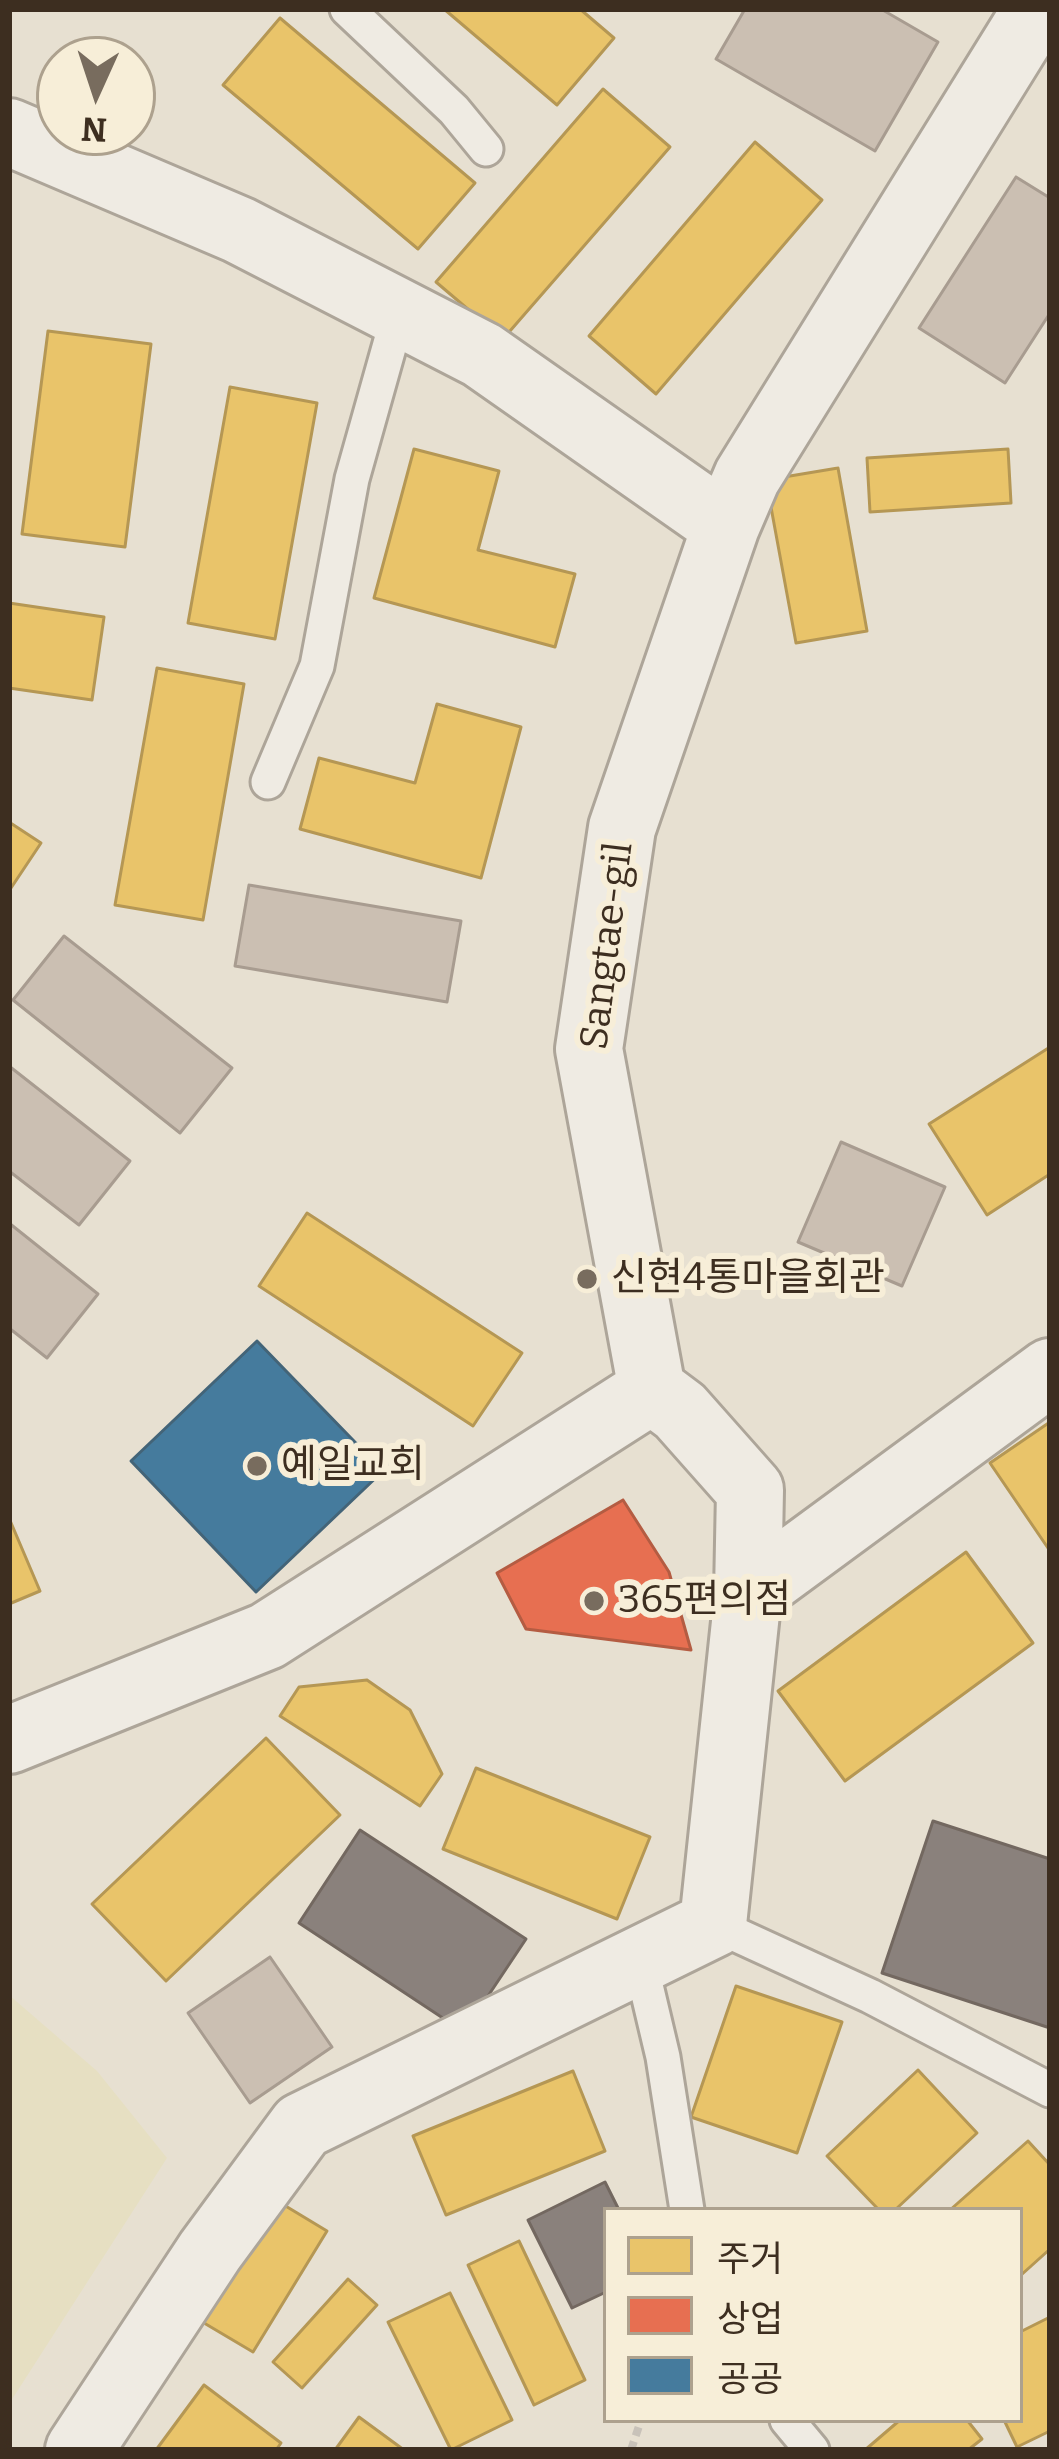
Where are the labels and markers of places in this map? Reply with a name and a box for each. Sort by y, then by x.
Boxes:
place label: 신현4통마을회관 [611,1256,885,1302]
marker: 신현4통마을회관 [574,1266,600,1292]
place label: 예일교회 [281,1443,425,1489]
marker: 예일교회 [244,1453,270,1479]
place label: 365편의점 [618,1578,791,1624]
marker: 365편의점 [581,1588,607,1614]

